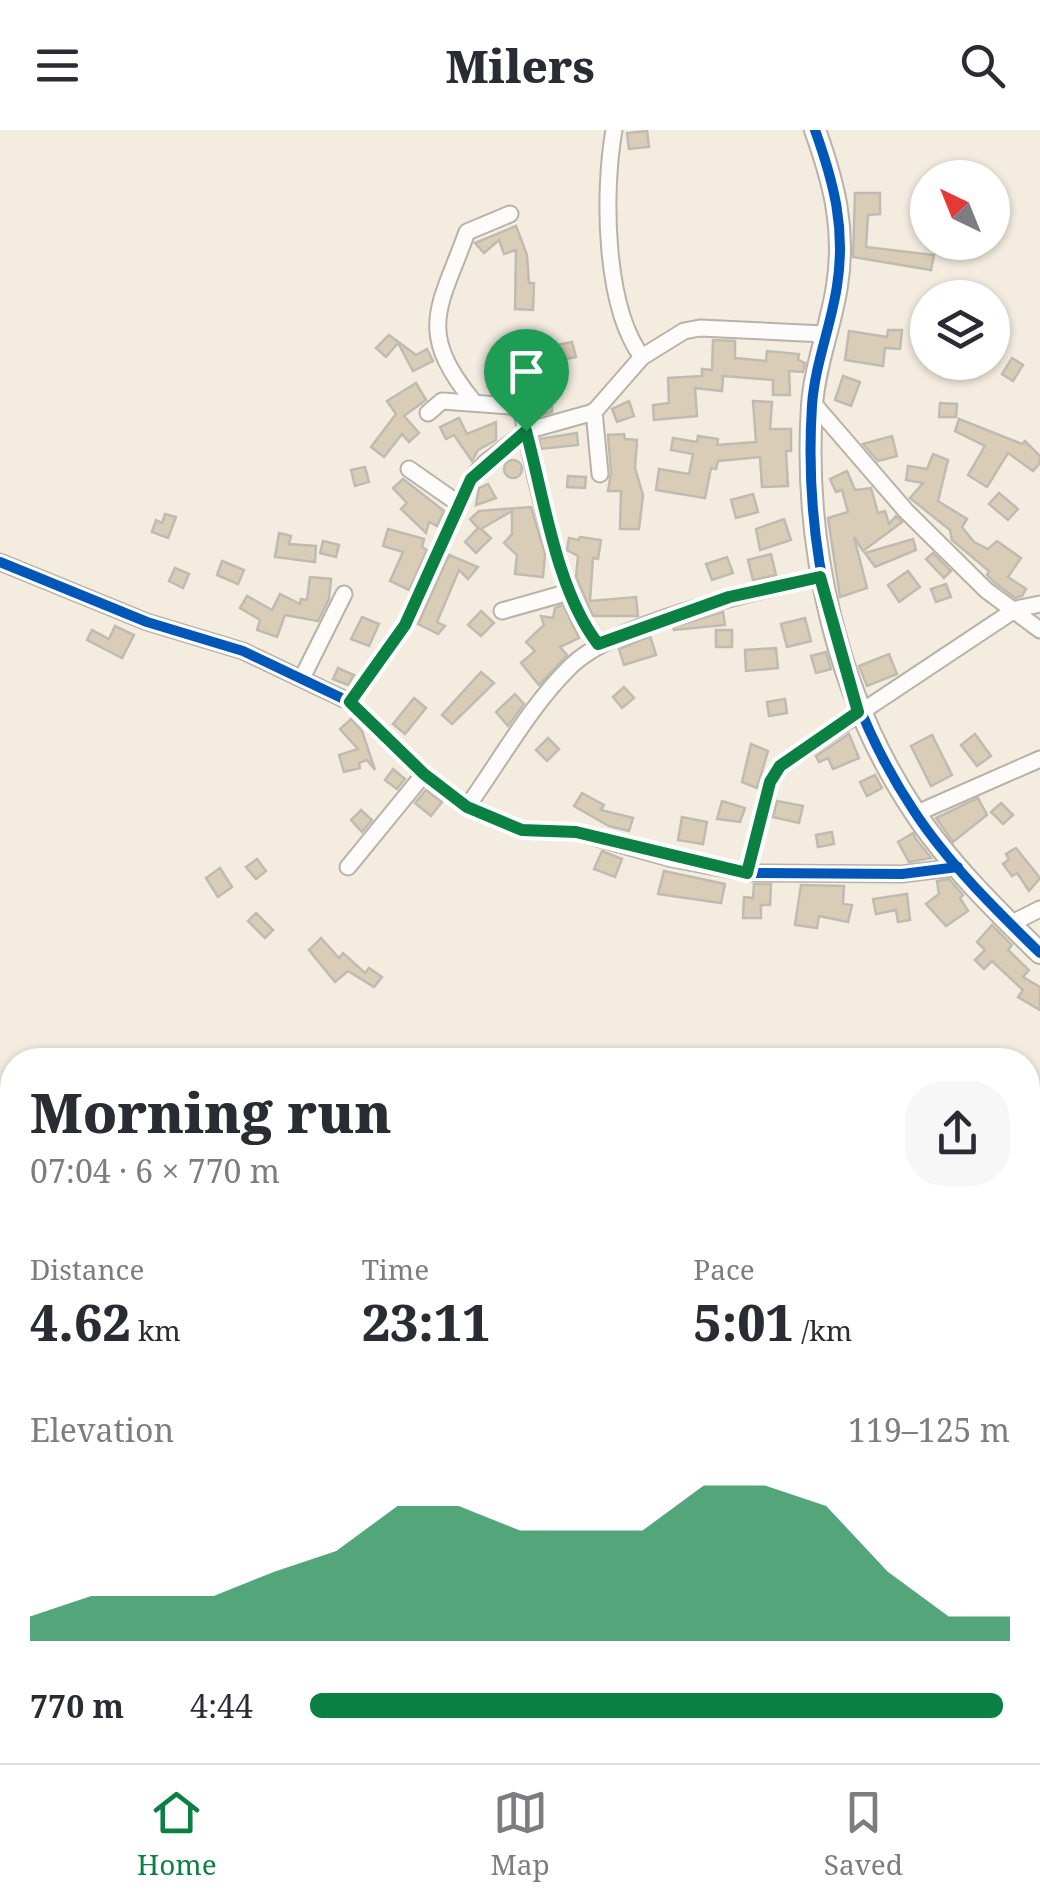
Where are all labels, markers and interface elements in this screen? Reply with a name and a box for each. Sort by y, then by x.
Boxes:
text: Milers [445,35,595,96]
icon: menu [30,38,85,93]
icon: search [955,38,1010,93]
north arrow [910,160,1010,260]
map controls [910,160,1010,380]
button: layers [910,280,1010,380]
pin [484,329,569,432]
icon: arrive [499,344,554,399]
text: Morning run [30,1074,392,1149]
button: share [905,1081,1010,1186]
text: 07:04 · 6 × 770 m [30,1149,280,1192]
text: Distance [30,1250,144,1288]
text: Time [362,1250,429,1288]
text: Pace [693,1250,755,1288]
text: 4.62 [30,1288,131,1356]
text: 23:11 [362,1288,491,1356]
text: 5:01 [693,1288,794,1356]
text: km [131,1311,181,1349]
text: /km [794,1311,852,1349]
text: Elevation [30,1408,174,1451]
text: 119–125 m [848,1408,1010,1451]
text: 770 m [30,1684,124,1727]
text: 4:44 [190,1684,253,1727]
tab: Home [137,1785,217,1883]
tab: Map [491,1785,550,1883]
tab: Saved [824,1785,903,1883]

